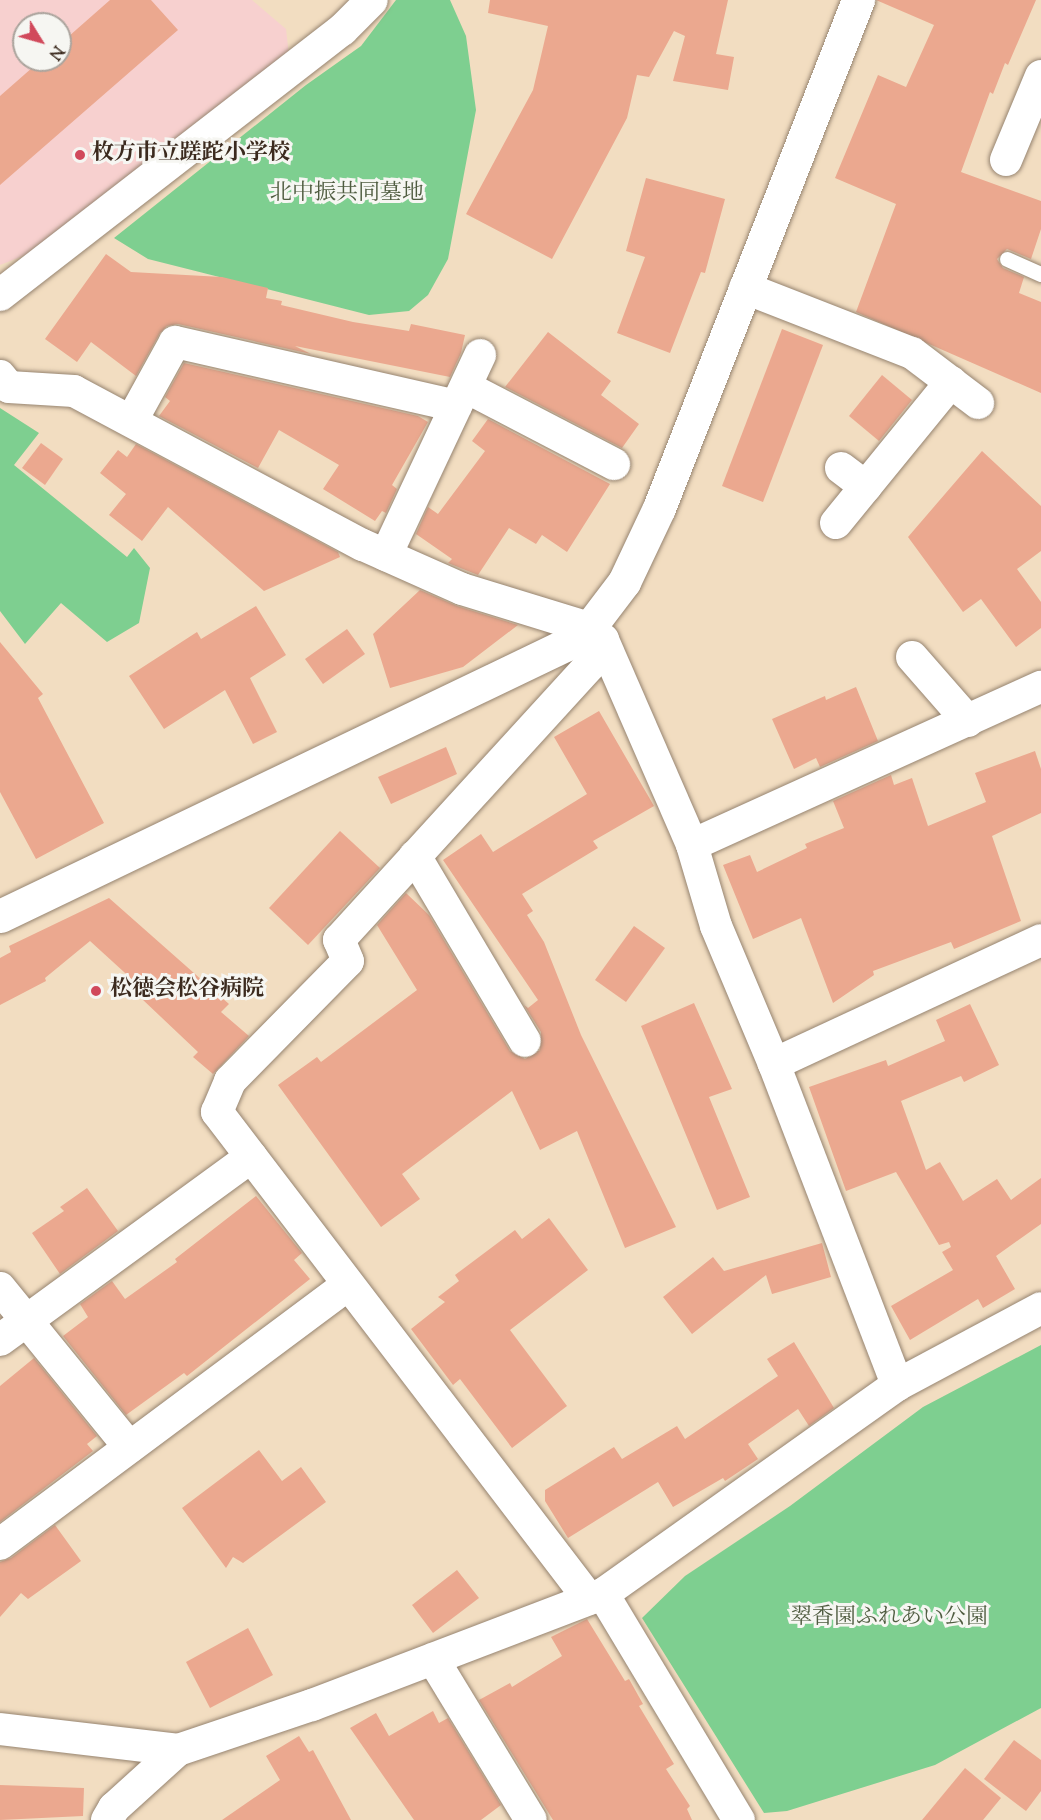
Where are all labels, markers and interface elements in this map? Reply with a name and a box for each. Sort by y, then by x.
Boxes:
north arrow [12,12,72,72]
text: N [42,40,68,64]
place label: 枚方市立蹉跎小学校 [92,142,290,168]
marker: 枚方市立蹉跎小学校 [73,148,87,162]
park label: 北中振共同墓地 [270,182,424,208]
place label: 松徳会松谷病院 [110,978,264,1004]
marker: 松徳会松谷病院 [87,982,105,1000]
park label: 翠香園ふれあい公園 [790,1606,988,1632]

